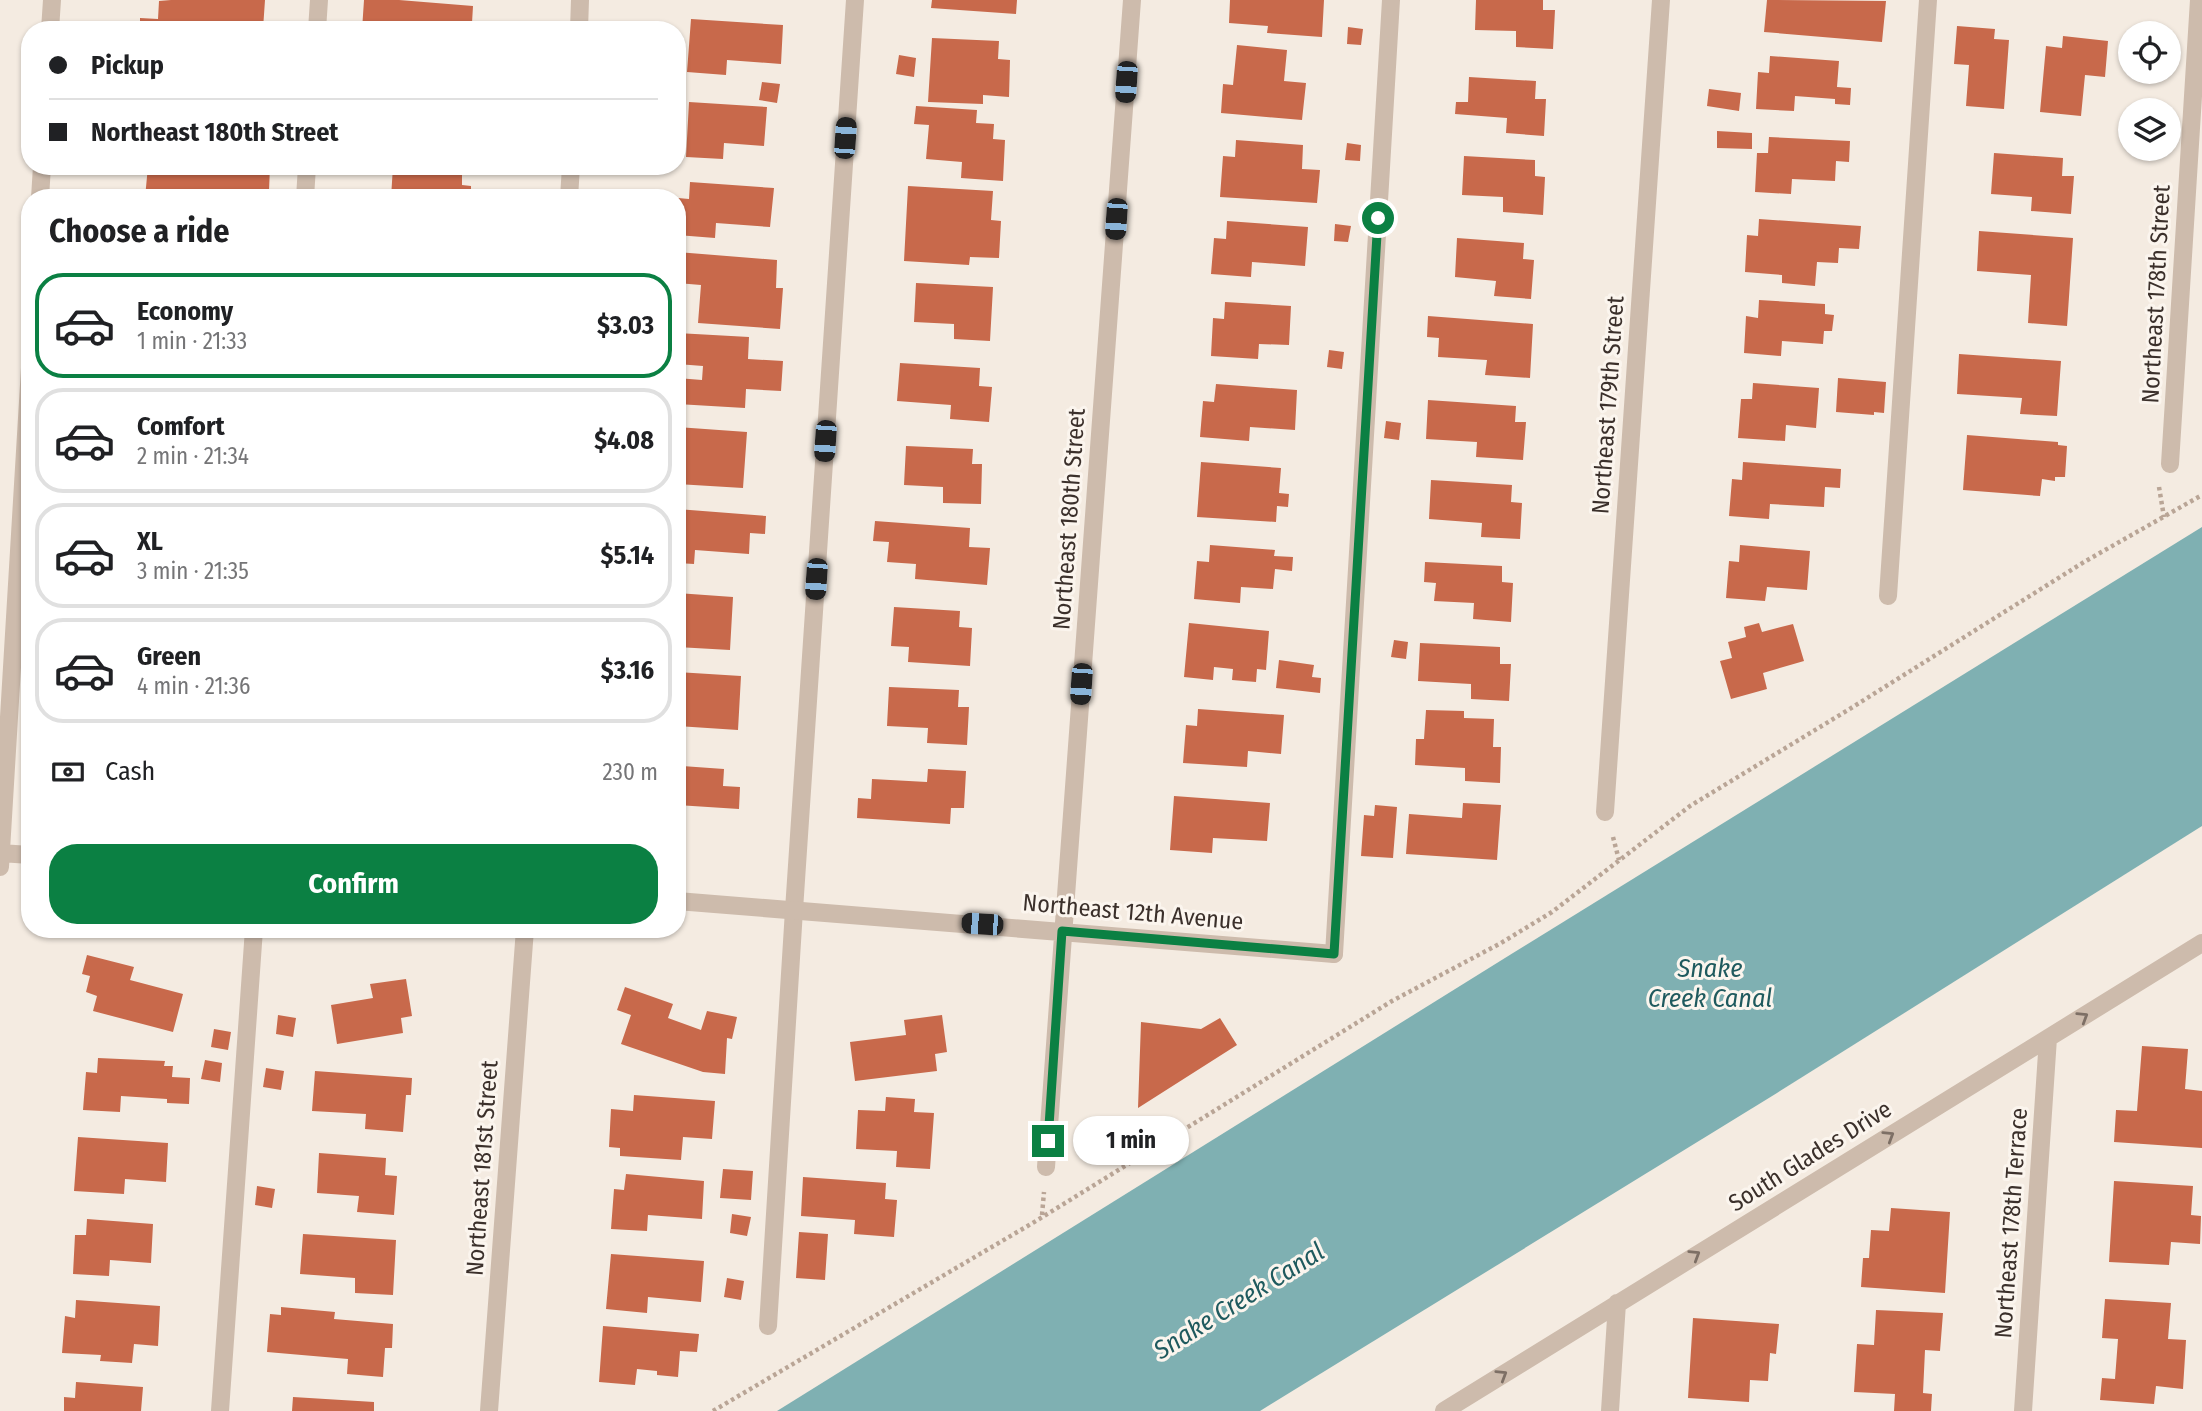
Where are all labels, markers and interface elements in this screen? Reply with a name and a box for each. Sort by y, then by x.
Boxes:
map controls [2118,21,2181,161]
button: locate [2118,21,2181,84]
text: Pickup [91,50,164,81]
car [1115,60,1138,104]
button: layers [2118,98,2181,161]
car [834,116,857,160]
text: Northeast 180th Street [91,117,339,148]
street label: Northeast 178th Street [2136,184,2176,404]
car [1105,197,1128,241]
route start [1362,202,1394,234]
text: Choose a ride [49,212,230,250]
icon: car [53,294,116,357]
street label: Northeast 179th Street [1586,295,1630,515]
text: Economy [137,296,233,327]
text: $3.03 [597,310,654,341]
text: 1 min · 21:33 [137,327,247,355]
street label: Northeast 180th Street [1047,407,1091,631]
icon: car [53,409,116,472]
text: Comfort [137,411,225,442]
car [814,419,837,463]
text: $4.08 [594,425,654,456]
text: 2 min · 21:34 [137,442,249,470]
icon: car [53,524,116,587]
text: XL [137,526,163,557]
text: $5.14 [601,540,654,571]
text: 3 min · 21:35 [137,557,249,585]
car [805,557,828,601]
icon: car [53,639,116,702]
text: Green [137,641,201,672]
text: $3.16 [601,655,654,686]
car [1070,662,1093,706]
text: 4 min · 21:36 [137,672,250,700]
icon: cash [49,753,87,791]
text: Cash [105,756,155,787]
text: 230 m [602,758,658,786]
button: Confirm [49,844,658,924]
street label: Northeast 12th Avenue [1022,888,1244,936]
car [961,912,1004,936]
water label: Snake Creek Canal [1648,953,1772,1014]
one-way arrow [2075,1012,2088,1025]
street label: Northeast 181st Street [461,1059,504,1277]
street label: South Glades Drive [1724,1095,1896,1217]
street label: Northeast 178th Terrace [1989,1107,2033,1339]
callout: 1 min [1072,1116,1188,1166]
route end [1032,1125,1064,1157]
text: 1 min [1106,1126,1156,1154]
one-way arrow [1881,1131,1894,1144]
water label: Snake Creek Canal [1147,1236,1330,1366]
one-way arrow [1688,1250,1701,1263]
one-way arrow [1494,1370,1507,1383]

